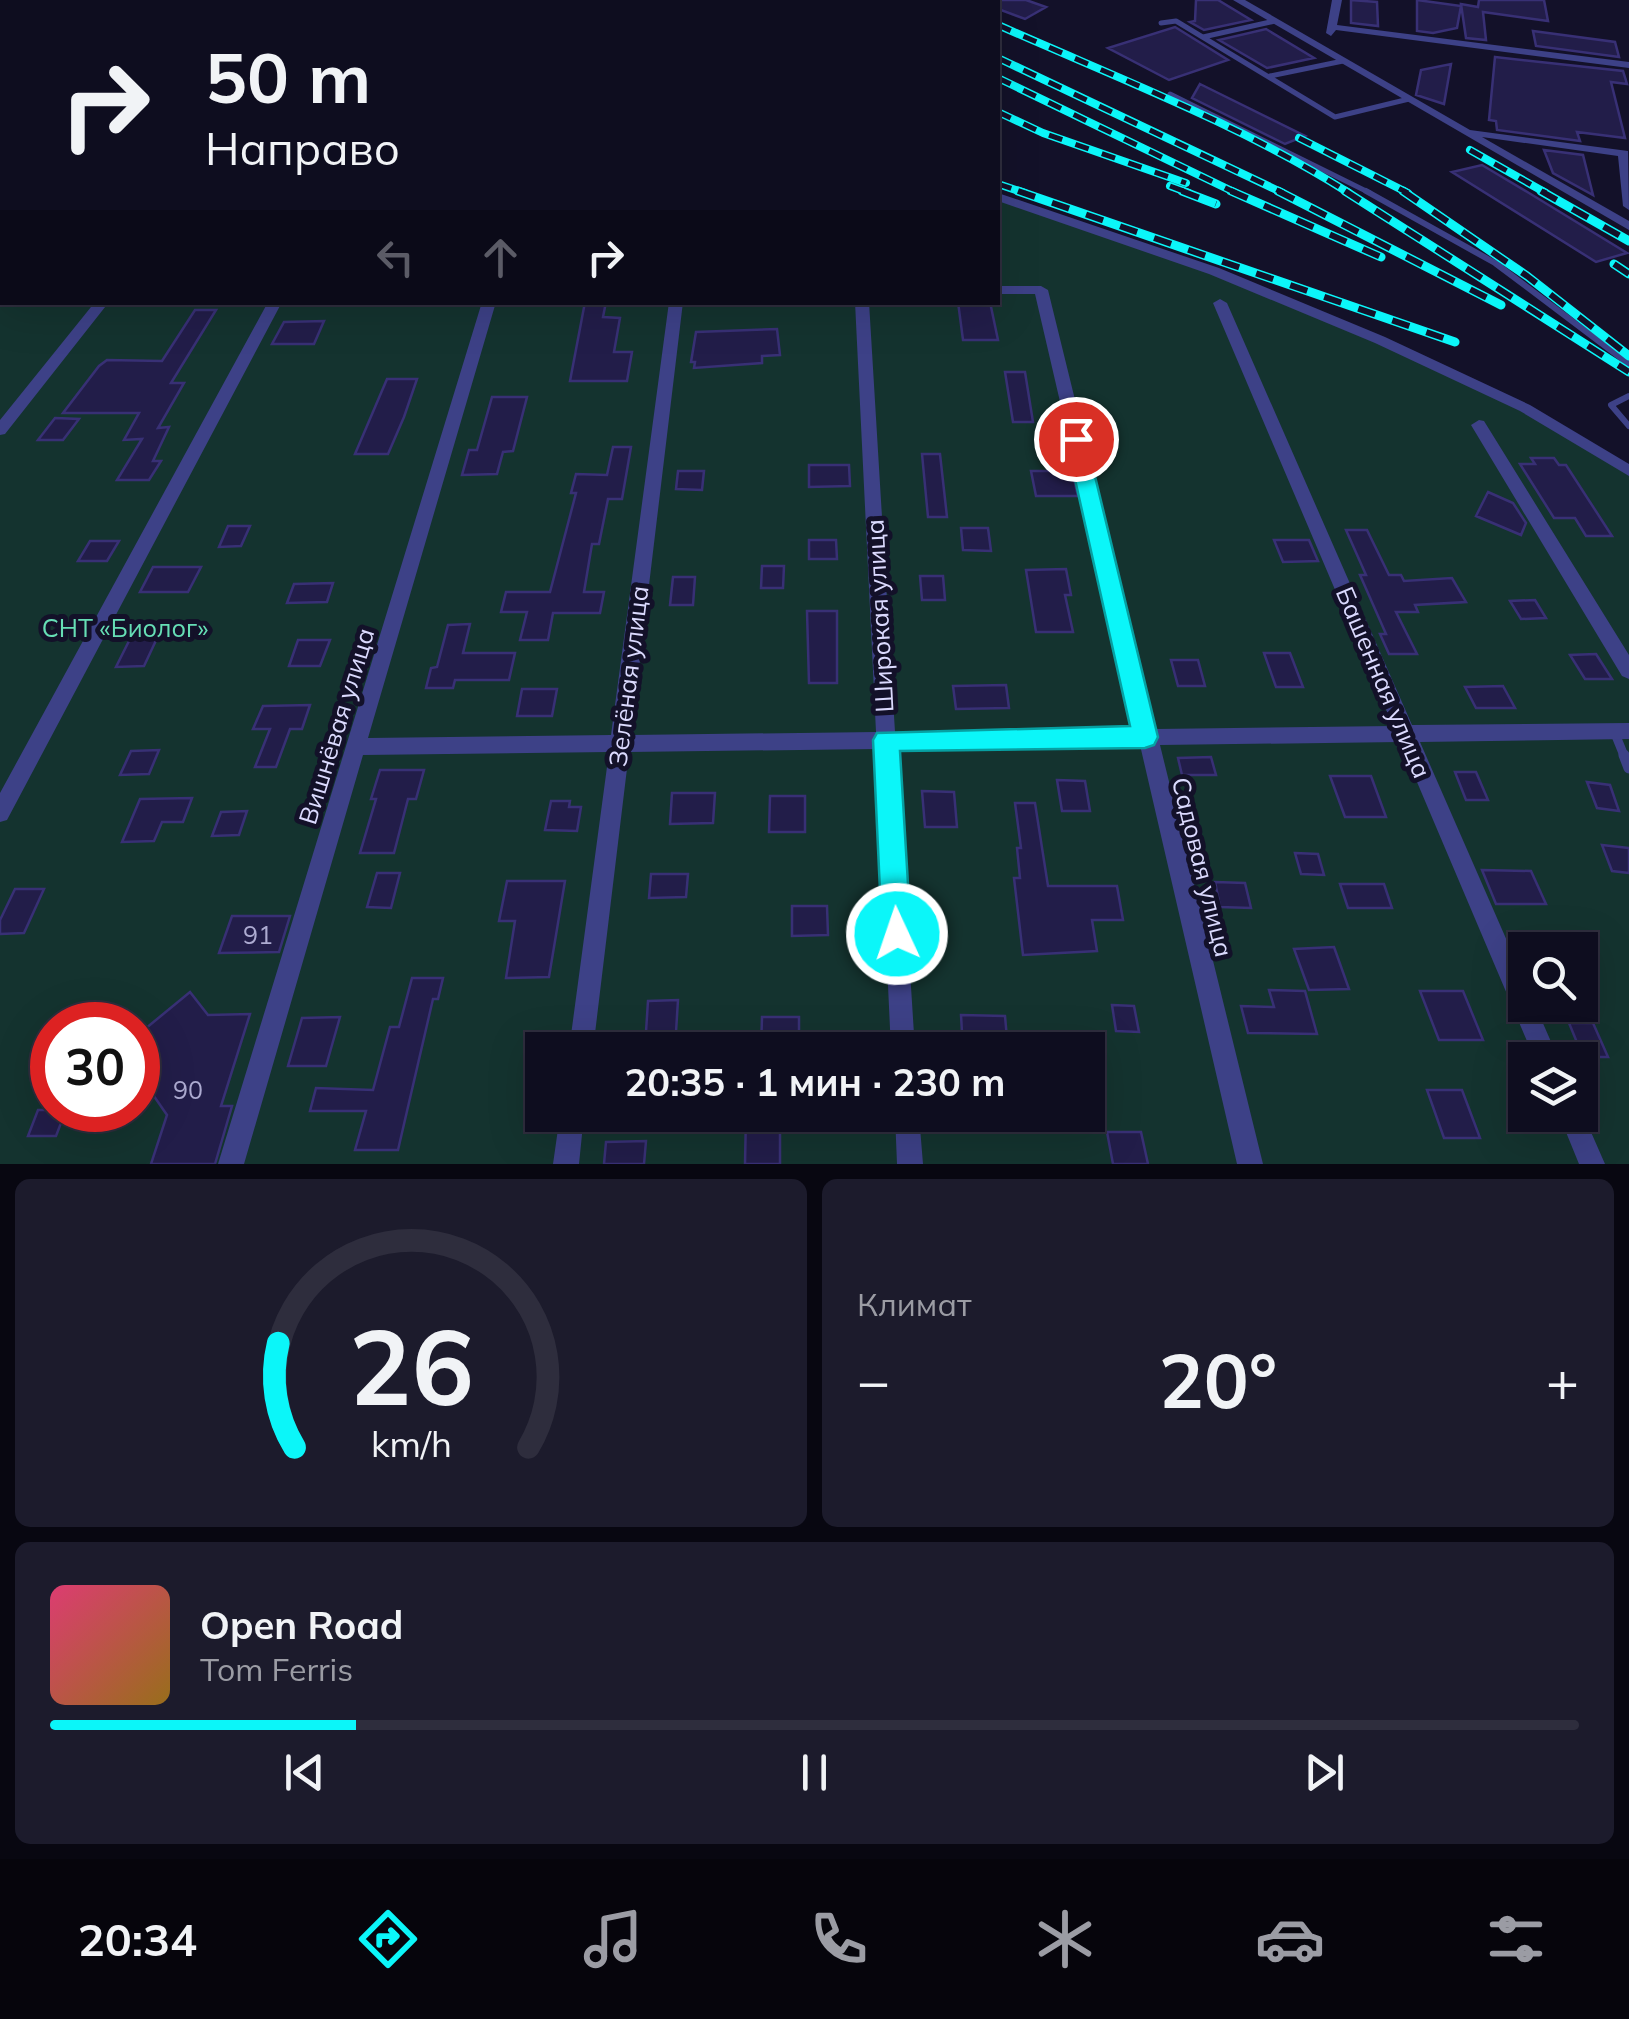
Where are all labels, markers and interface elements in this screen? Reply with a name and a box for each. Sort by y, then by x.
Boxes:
text: 50 m [205,33,371,121]
icon: right [40,40,170,170]
text: Направо [205,120,400,176]
icon: left [368,230,423,285]
icon: ahead [473,230,528,285]
icon: right [578,230,633,285]
pin [1034,397,1119,482]
icon: arrive [1049,412,1104,467]
street label: Широкая улица [858,519,900,713]
street label: Башенная улица [1330,582,1438,782]
street label: Зелёная улица [602,584,654,768]
park label: СНТ «Биолог» [42,612,208,643]
street label: Вишнёвая улица [291,624,381,828]
street label: Садовая улица [1166,774,1240,960]
position arrow [845,882,949,986]
house number: 91 [243,919,273,950]
map controls [1508,932,1598,1132]
button: search [1508,932,1598,1022]
speed limit sign: 30 [30,1002,160,1132]
button: layers [1508,1042,1598,1132]
text: 20:35 · 1 мин · 230 m [625,1058,1005,1106]
house number: 90 [173,1074,203,1105]
text: Климат [857,1284,971,1324]
text: 26 [349,1300,473,1431]
text: 20° [1159,1333,1277,1427]
text: − [857,1346,890,1415]
text: + [1546,1346,1579,1415]
text: km/h [371,1421,451,1466]
text: Open Road [200,1601,403,1649]
text: Tom Ferris [200,1649,353,1689]
icon: previous [277,1745,332,1800]
icon: pause [787,1745,842,1800]
icon: next [1297,1745,1352,1800]
icon: directions [353,1904,423,1974]
icon: music [578,1904,648,1974]
icon: phone [804,1904,874,1974]
icon: climate [1030,1904,1100,1974]
icon: car [1255,1904,1325,1974]
icon: filters [1481,1904,1551,1974]
text: 20:34 [78,1911,197,1967]

